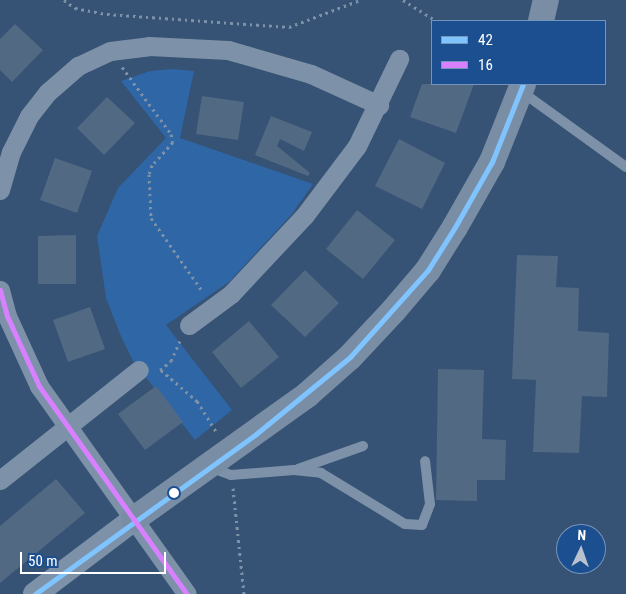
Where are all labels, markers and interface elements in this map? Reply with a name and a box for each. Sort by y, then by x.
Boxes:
legend [431,20,606,85]
text: 42 [478,31,493,49]
text: 16 [478,56,493,74]
unlabelled marker [169,488,179,498]
north arrow [556,524,606,574]
text: N [577,527,586,543]
scale bar [22,542,169,574]
text: 50 m [28,552,58,570]

